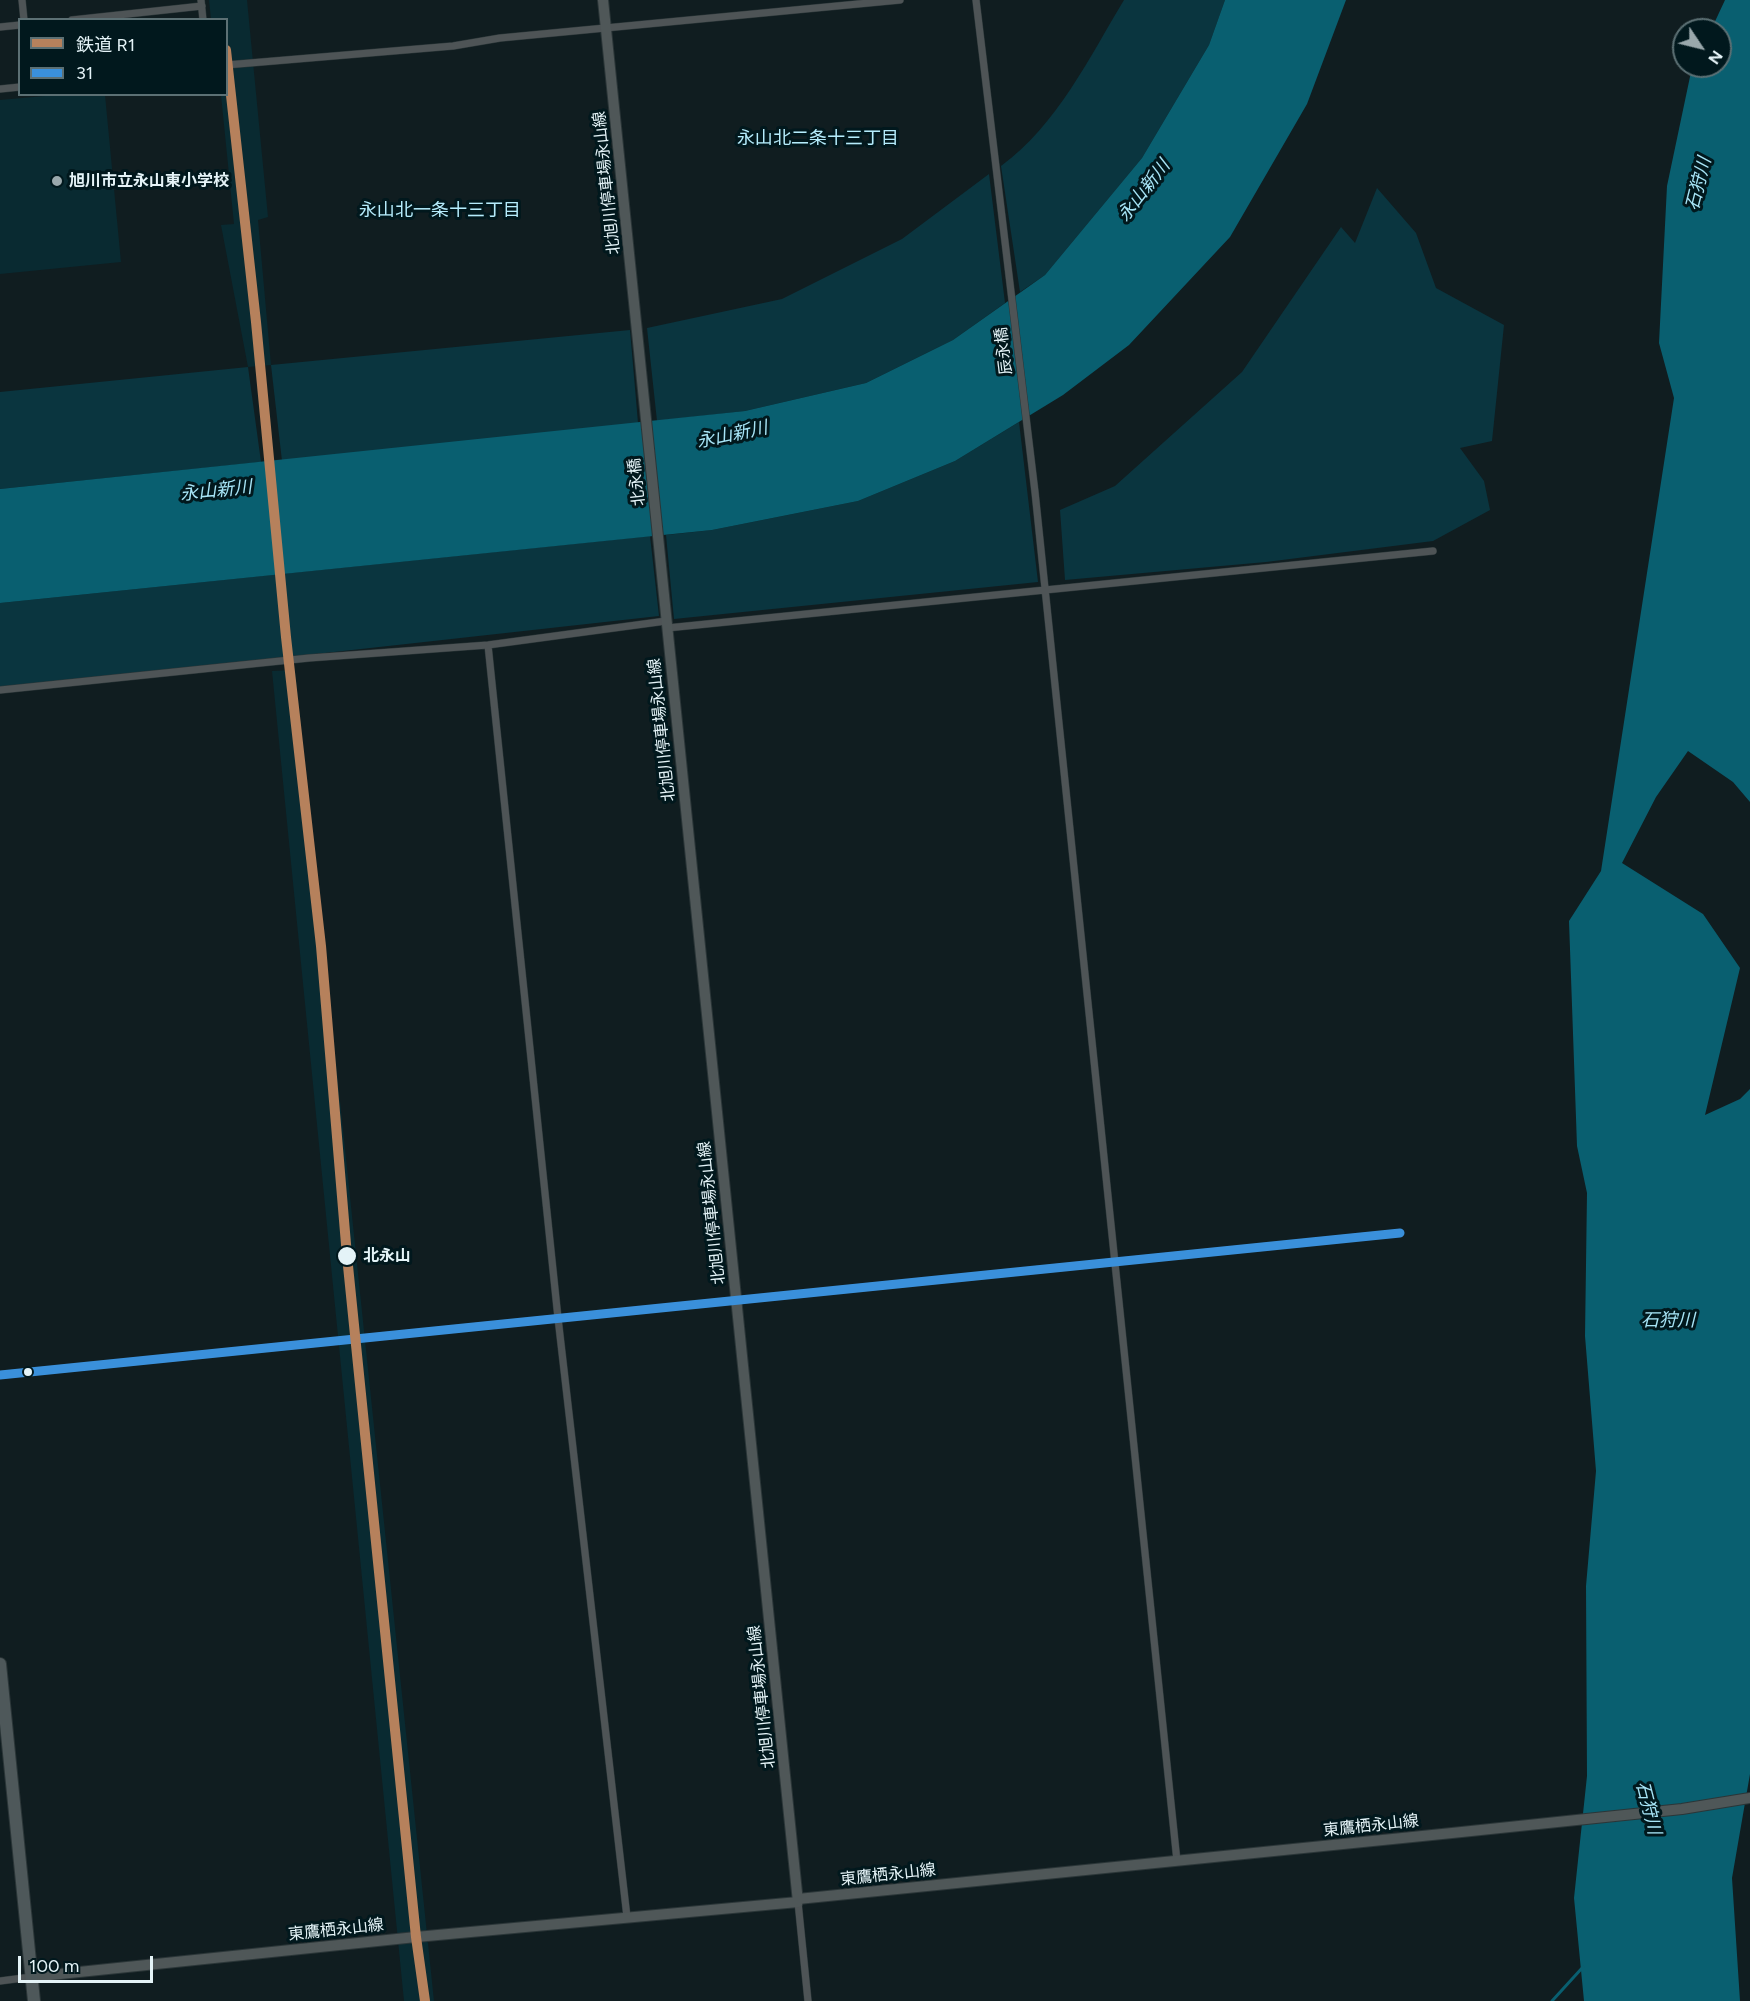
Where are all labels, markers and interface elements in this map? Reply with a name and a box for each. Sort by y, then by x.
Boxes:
legend [18,18,228,96]
north arrow [1672,18,1732,78]
text: 鉄道 R1 [76,34,135,56]
text: N [1704,47,1727,68]
text: 31 [76,62,93,84]
street label: 北旭川停車場永山線 [590,110,624,256]
district label: 永山北二条十三丁目 [737,128,899,150]
water label: 石狩川 [1682,155,1716,213]
water label: 永山新川 [1113,156,1175,226]
place label: 旭川市立永山東小学校 [69,171,229,191]
marker: 旭川市立永山東小学校 [50,174,64,188]
district label: 永山北一条十三丁目 [359,200,521,222]
street label: 辰永橋 [992,326,1016,376]
water label: 永山新川 [695,417,769,453]
street label: 北永橋 [625,457,649,507]
water label: 永山新川 [179,476,253,506]
street label: 北旭川停車場永山線 [645,657,679,803]
street label: 北旭川停車場永山線 [695,1140,729,1286]
marker: 北永山 [336,1245,358,1267]
place label: 北永山 [363,1246,411,1266]
water label: 石狩川 [1641,1310,1695,1332]
unlabelled marker [22,1366,34,1378]
street label: 北旭川停車場永山線 [745,1624,779,1770]
water label: 石狩川 [1631,1779,1665,1837]
street label: 東鷹栖永山線 [1322,1811,1420,1841]
street label: 東鷹栖永山線 [839,1860,937,1890]
street label: 東鷹栖永山線 [287,1915,385,1945]
scale bar [21,1944,156,1982]
text: 100 m [29,1955,79,1977]

